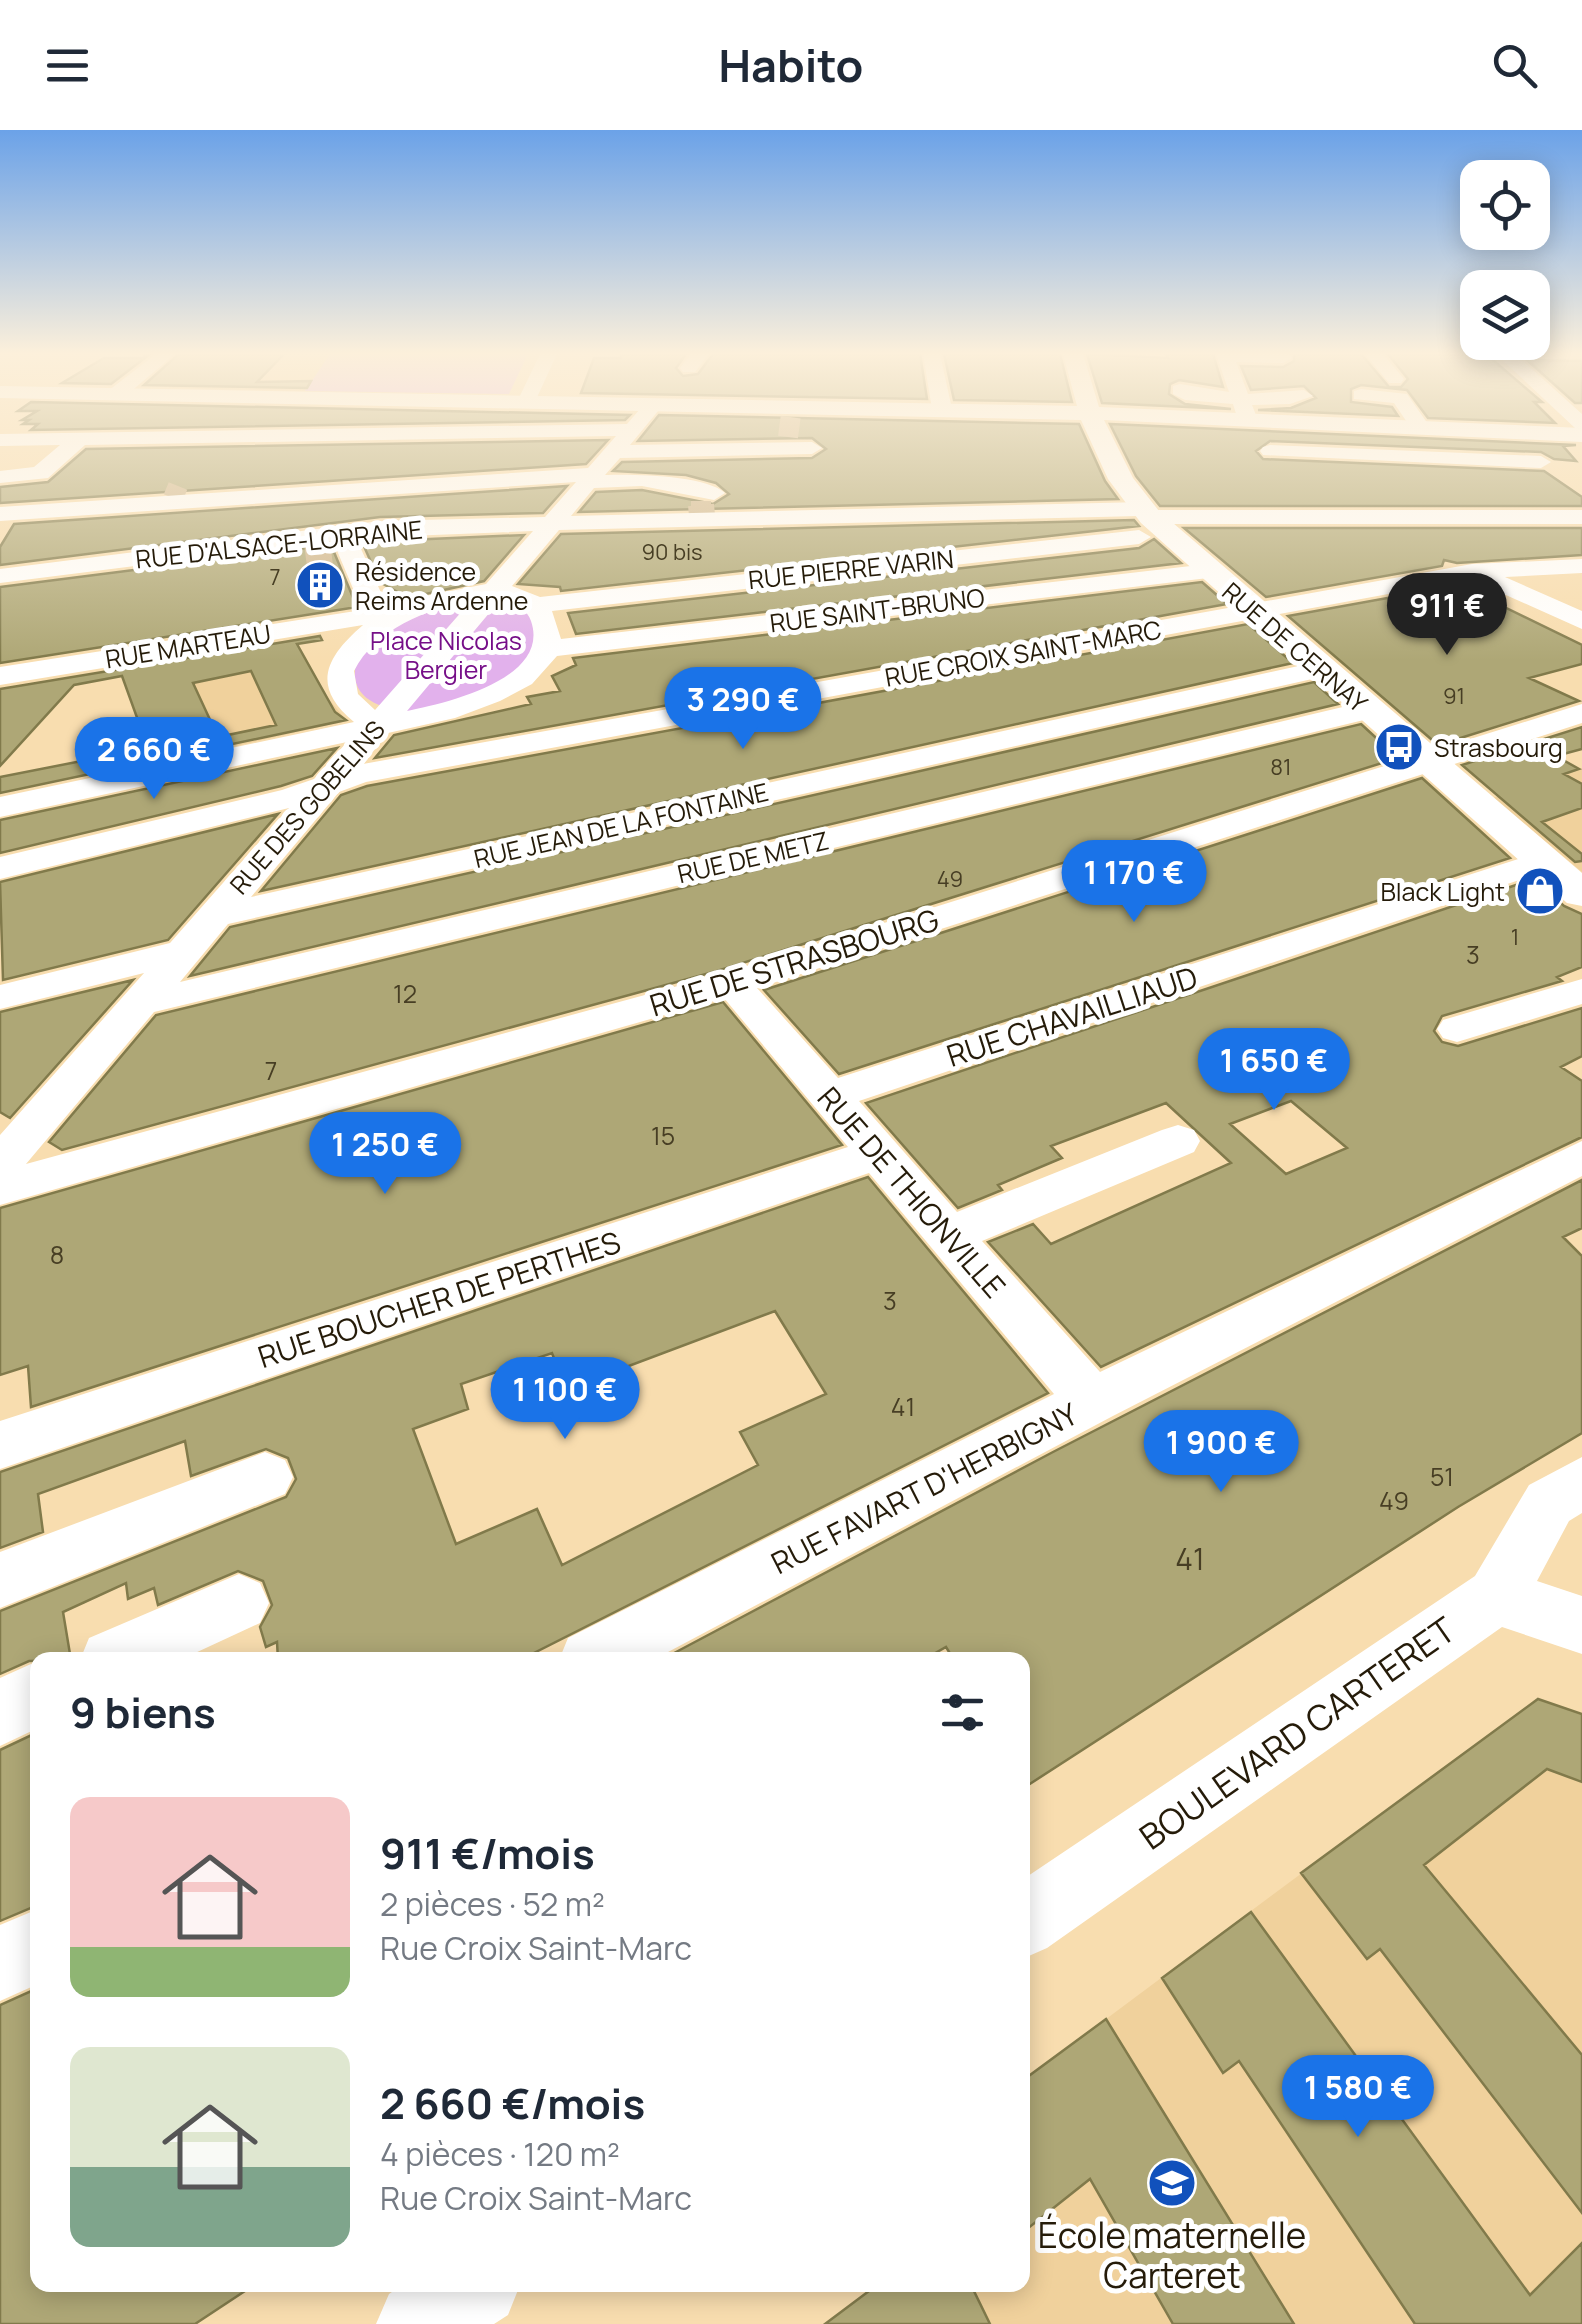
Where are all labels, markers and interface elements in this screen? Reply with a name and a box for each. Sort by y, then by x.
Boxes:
text: Habito [719,34,863,96]
icon: menu [40,38,95,93]
icon: search [1487,38,1542,93]
map controls [1460,160,1550,360]
button: locate [1460,160,1550,250]
button: layers [1460,270,1550,360]
street label: RUE D'ALSACE-LORRAINE [134,512,424,576]
house number: 90 bis [641,537,703,567]
street label: RUE PIERRE VARIN [747,541,955,597]
place label: Résidence Reims Ardenne [355,554,528,618]
building icon: Résidence Reims Ardenne [294,559,346,611]
house number: 7 [269,562,281,592]
pin: 911 € [1377,573,1517,658]
street label: RUE DE CERNAY [1215,574,1375,720]
street label: RUE SAINT-BRUNO [768,579,986,641]
text: 911 € [1409,583,1485,627]
street label: RUE CROIX SAINT-MARC [882,611,1164,695]
street label: RUE MARTEAU [103,616,273,676]
park label: Place Nicolas Bergier [370,623,522,687]
pin: 3 290 € [651,667,835,752]
text: 3 290 € [686,677,800,721]
house number: 91 [1443,681,1465,711]
street label: RUE DES GOBELINS [222,713,392,901]
pin: 2 660 € [62,717,246,802]
bus stop icon: Strasbourg [1373,721,1425,773]
text: 2 660 € [97,727,211,771]
place label: Strasbourg [1434,730,1563,765]
house number: 81 [1270,752,1292,782]
street label: RUE JEAN DE LA FONTAINE [470,774,772,876]
street label: RUE DE METZ [674,823,832,891]
pin: 1 170 € [1042,840,1226,925]
text: 1 170 € [1084,850,1184,894]
house number: 49 [937,864,963,894]
shop icon: Black Light [1514,865,1566,917]
place label: Black Light [1380,874,1505,909]
street label: RUE DE STRASBOURG [645,899,943,1025]
house number: 1 [1511,922,1519,952]
house number: 3 [1466,937,1480,972]
street label: RUE CHAVAILLIAUD [941,956,1203,1076]
house number: 12 [393,976,417,1011]
pin: 1 650 € [1182,1028,1366,1113]
text: 1 650 € [1220,1038,1328,1082]
house number: 7 [265,1053,277,1088]
street label: RUE DE THIONVILLE [809,1078,1015,1306]
pin: 1 250 € [293,1112,477,1197]
house number: 15 [651,1118,675,1153]
text: 1 250 € [331,1122,439,1166]
street label: RUE BOUCHER DE PERTHES [253,1221,625,1377]
house number: 8 [50,1237,64,1272]
house number: 3 [883,1283,897,1318]
pin: 1 100 € [473,1357,657,1442]
text: 1 100 € [513,1367,617,1411]
house number: 41 [891,1389,915,1424]
street label: RUE FAVART D'HERBIGNY [764,1393,1084,1583]
pin: 1 900 € [1129,1410,1313,1495]
text: 1 900 € [1166,1420,1276,1464]
house number: 51 [1430,1459,1454,1494]
house number: 49 [1379,1483,1409,1518]
house number: 41 [1175,1538,1205,1579]
street label: BOULEVARD CARTERET [1130,1606,1464,1860]
text: 9 biens [70,1683,216,1741]
icon: filters [935,1685,990,1740]
text: 911 €/mois [380,1824,595,1882]
icon: home [150,1837,270,1957]
text: 2 pièces · 52 m² [380,1882,605,1926]
text: Rue Croix Saint-Marc [380,1926,692,1970]
pin: 1 580 € [1266,2055,1450,2140]
text: 1 580 € [1304,2065,1412,2109]
text: 2 660 €/mois [380,2074,645,2132]
icon: home [150,2087,270,2207]
text: 4 pièces · 120 m² [380,2132,620,2176]
school or university icon: École maternelle Carteret [1146,2157,1198,2209]
text: Rue Croix Saint-Marc [380,2176,692,2220]
place label: École maternelle Carteret [1038,2211,1306,2299]

